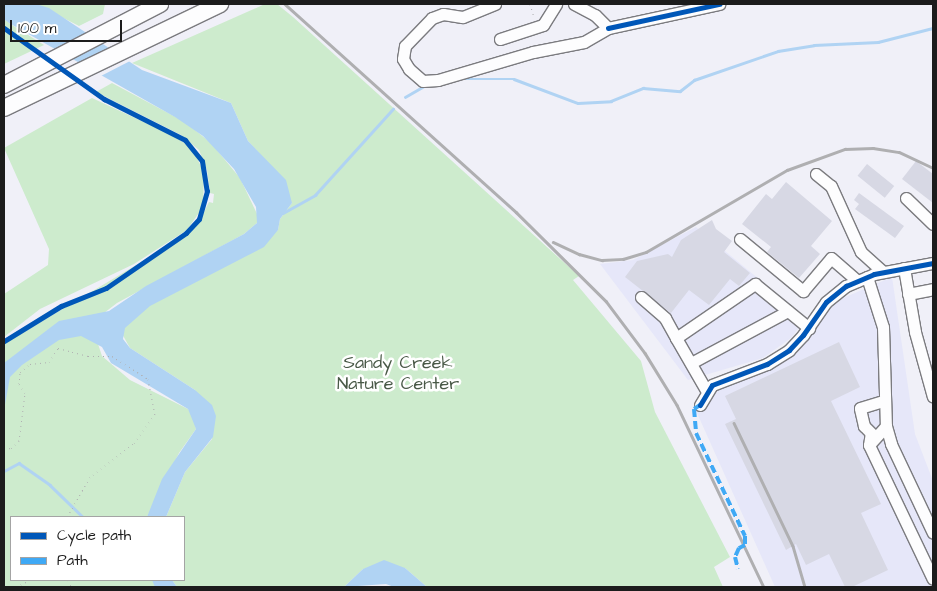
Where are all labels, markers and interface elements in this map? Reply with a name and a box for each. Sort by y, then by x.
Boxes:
scale bar [12,10,125,42]
text: 100 m [18,18,57,39]
park label: Sandy Creek Nature Center [337,353,459,396]
legend [10,516,185,581]
text: Cycle path [57,525,131,546]
text: Path [57,550,88,571]

